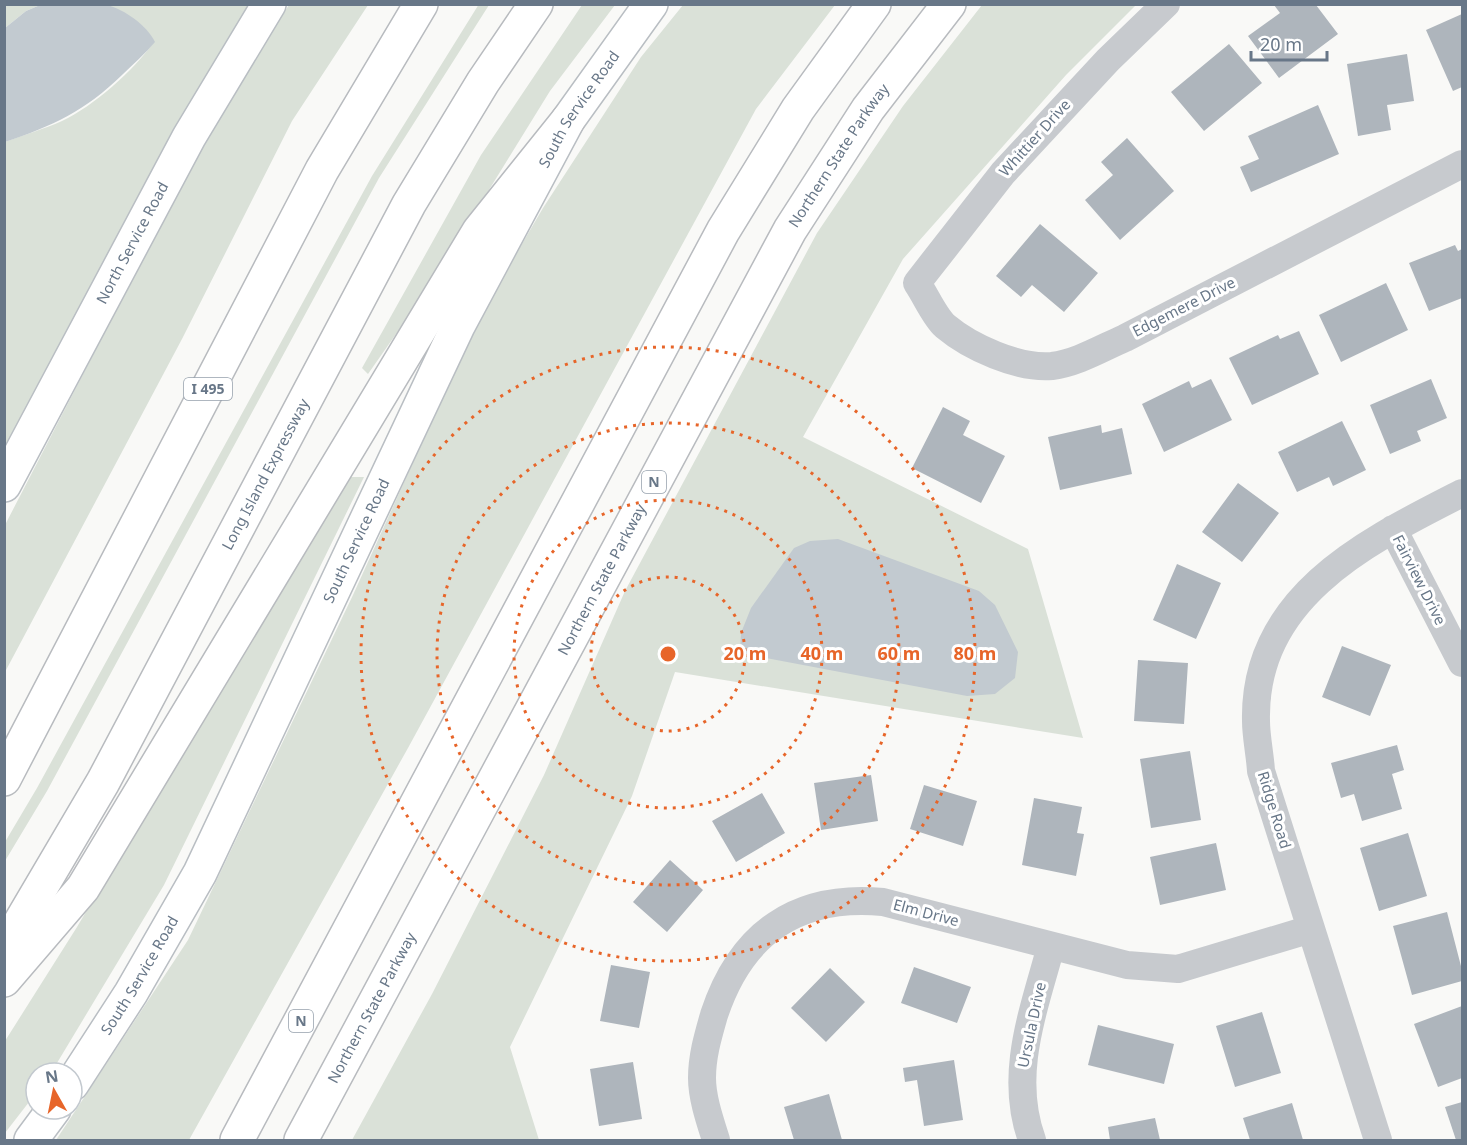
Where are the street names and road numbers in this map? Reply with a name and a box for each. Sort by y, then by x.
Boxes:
street label: South Service Road [533,47,623,171]
street label: Northern State Parkway [783,79,893,231]
street label: Whittier Drive [994,94,1074,180]
street label: North Service Road [91,178,172,307]
street label: Edgemere Drive [1129,272,1238,341]
road number: I 495 [184,378,232,400]
street label: Long Island Expressway [217,395,313,553]
road number: N [642,471,666,493]
street label: South Service Road [318,475,394,606]
street label: Northern State Parkway [552,500,650,658]
street label: Fairview Drive [1389,531,1451,628]
street label: Ridge Road [1254,769,1296,851]
street label: Elm Drive [891,894,961,930]
street label: South Service Road [96,912,182,1038]
street label: Northern State Parkway [322,928,420,1086]
street label: Ursula Drive [1012,980,1050,1069]
road number: N [289,1010,313,1032]

